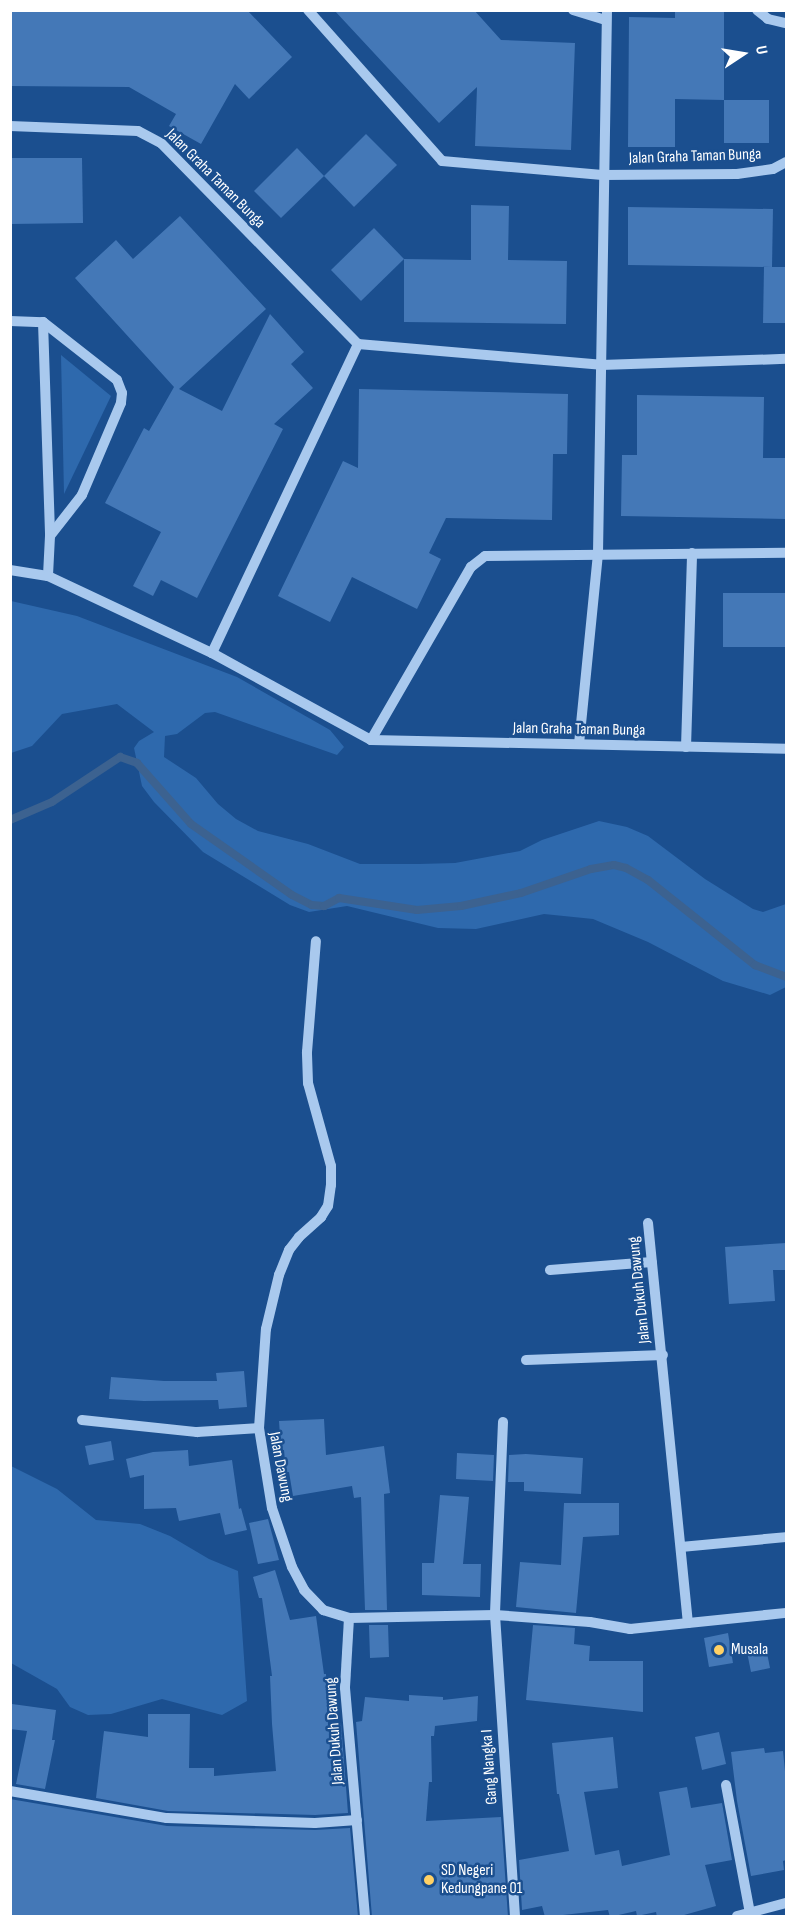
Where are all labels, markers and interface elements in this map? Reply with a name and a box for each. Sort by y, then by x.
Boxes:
north arrow [713,24,773,84]
text: U [751,44,771,56]
street label: Jalan Graha Taman Bunga [161,125,269,233]
street label: Jalan Graha Taman Bunga [628,145,762,169]
street label: Jalan Graha Taman Bunga [513,719,645,741]
street label: Jalan Dukuh Dawung [625,1236,655,1344]
street label: Jalan Dawung [264,1430,296,1504]
place label: Musala [731,1640,768,1660]
marker: Musala [712,1643,726,1657]
street label: Jalan Dukuh Dawung [322,1677,348,1785]
street label: Gang Nangka I [478,1729,502,1805]
place label: SD Negeri Kedungpane 01 [441,1861,522,1899]
marker: SD Negeri Kedungpane 01 [422,1873,436,1887]

